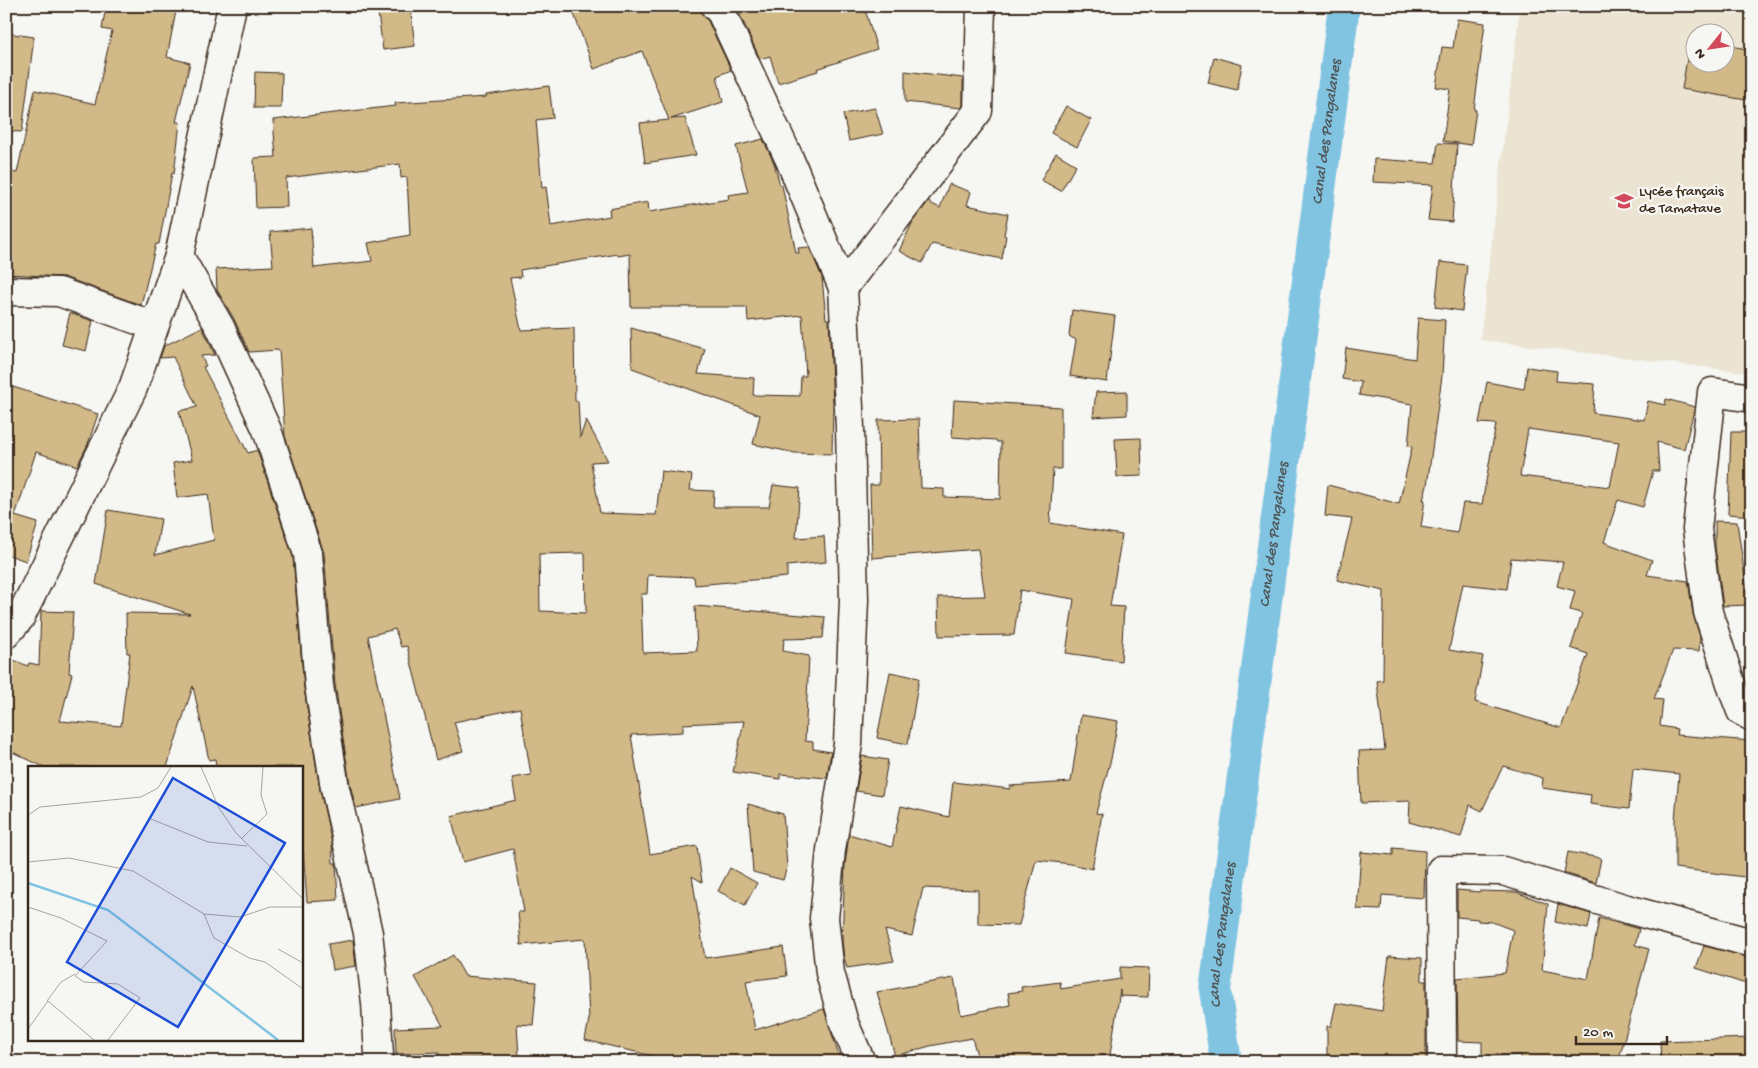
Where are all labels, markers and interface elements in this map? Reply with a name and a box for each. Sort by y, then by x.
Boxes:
north arrow [1686,22,1736,72]
text: N [1691,45,1711,61]
water label: Canal des Pangalanes [1309,56,1347,206]
place label: Lycée français de Tamatave [1639,183,1724,218]
school or university icon: Lycée français de Tamatave [1613,190,1635,212]
water label: Canal des Pangalanes [1256,459,1294,608]
inset map [28,766,302,1040]
water label: Canal des Pangalanes [1206,859,1241,1009]
scale bar [1576,1013,1667,1045]
text: 20 m [1583,1024,1613,1042]

